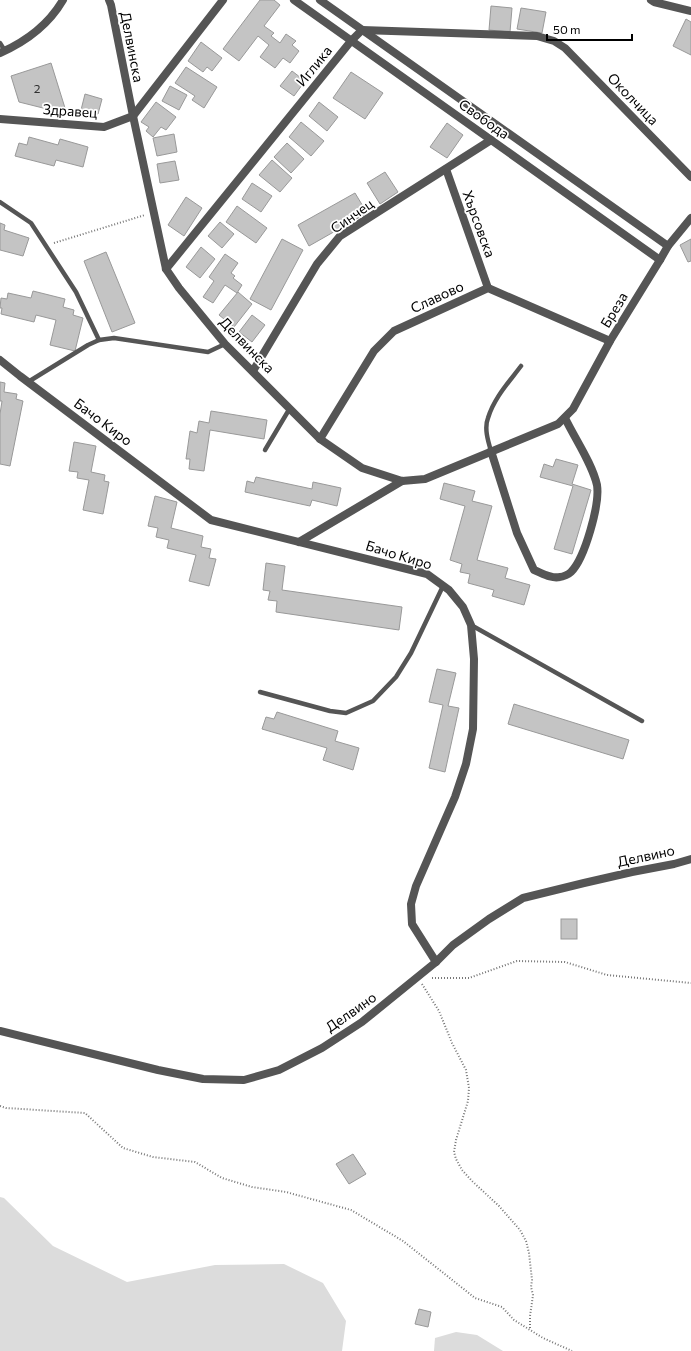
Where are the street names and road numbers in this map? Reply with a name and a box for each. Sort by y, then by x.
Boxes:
street label: Делвинска [117,10,148,84]
street label: Иглика [292,42,335,89]
street label: Околчица [604,69,662,128]
street label: Свобода [456,95,513,142]
street label: Здравец [42,100,98,121]
street label: Хърсовска [460,188,499,260]
street label: Синчец [327,195,376,236]
street label: Славово [408,277,466,316]
street label: Бреза [596,289,631,331]
street label: Делвинска [216,313,278,376]
street label: Бачо Киро [71,394,136,449]
street label: Бачо Киро [364,536,434,573]
street label: Делвино [616,841,676,870]
street label: Делвино [322,988,379,1035]

